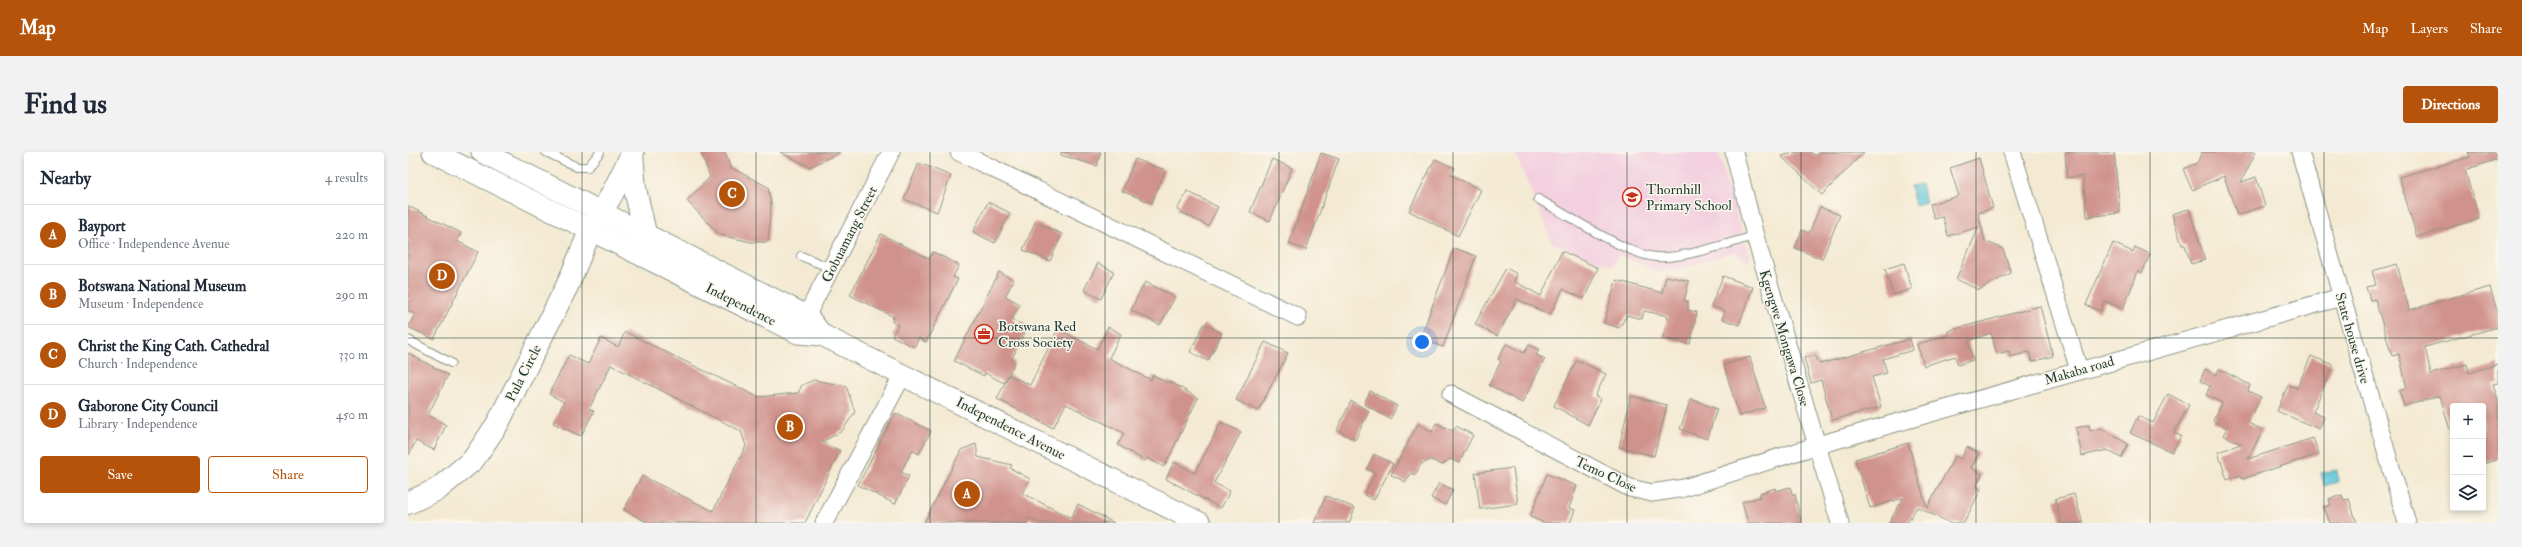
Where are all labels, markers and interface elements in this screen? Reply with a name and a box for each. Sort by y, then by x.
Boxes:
text: Map [20,16,56,40]
text: Map [2362,20,2388,37]
text: Layers [2410,20,2448,37]
text: Share [2470,20,2502,37]
button: Directions [2403,86,2498,123]
text: Find us [24,87,107,122]
text: Nearby [40,168,91,189]
text: 4 results [325,170,368,186]
pin: C [719,179,745,209]
place label: Thornhill Primary School [1646,181,1732,215]
street label: Gobuamang Street [818,183,881,285]
school or university icon: Thornhill Primary School [1621,186,1643,208]
text: Bayport [78,217,126,236]
text: A [49,227,57,243]
text: 220 m [335,227,368,243]
text: Office · Independence Avenue [78,236,230,252]
pin: D [429,261,455,291]
street label: Kgengwe Mongawa Close [1756,268,1813,409]
text: Botswana National Museum [78,277,246,296]
street label: Independence [702,279,779,330]
text: B [49,287,57,303]
text: 290 m [335,287,368,303]
street label: State house drive [2331,291,2374,386]
text: Museum · Independence [78,296,203,312]
place label: Botswana Red Cross Society [998,318,1076,352]
office icon: Botswana Red Cross Society [973,323,995,345]
your location [1412,332,1432,352]
text: Christ the King Cath. Cathedral [78,337,269,356]
street label: Pula Circle [502,342,545,405]
text: C [48,347,58,363]
text: 330 m [339,347,368,363]
street label: Makaba road [2042,352,2116,389]
text: Church · Independence [78,356,197,372]
street label: Independence Avenue [953,394,1068,464]
text: Gaborone City Council [78,397,218,416]
map controls [2450,403,2486,511]
button: + [2450,403,2486,439]
text: D [48,407,58,423]
text: 450 m [336,407,368,423]
pin: B [777,412,803,442]
text: Library · Independence [78,416,198,432]
button: − [2450,439,2486,475]
street label: Temo Close [1572,453,1639,496]
button: Save [40,456,200,493]
button: Share [208,456,368,493]
button: layers [2450,475,2486,511]
pin: A [954,479,980,509]

